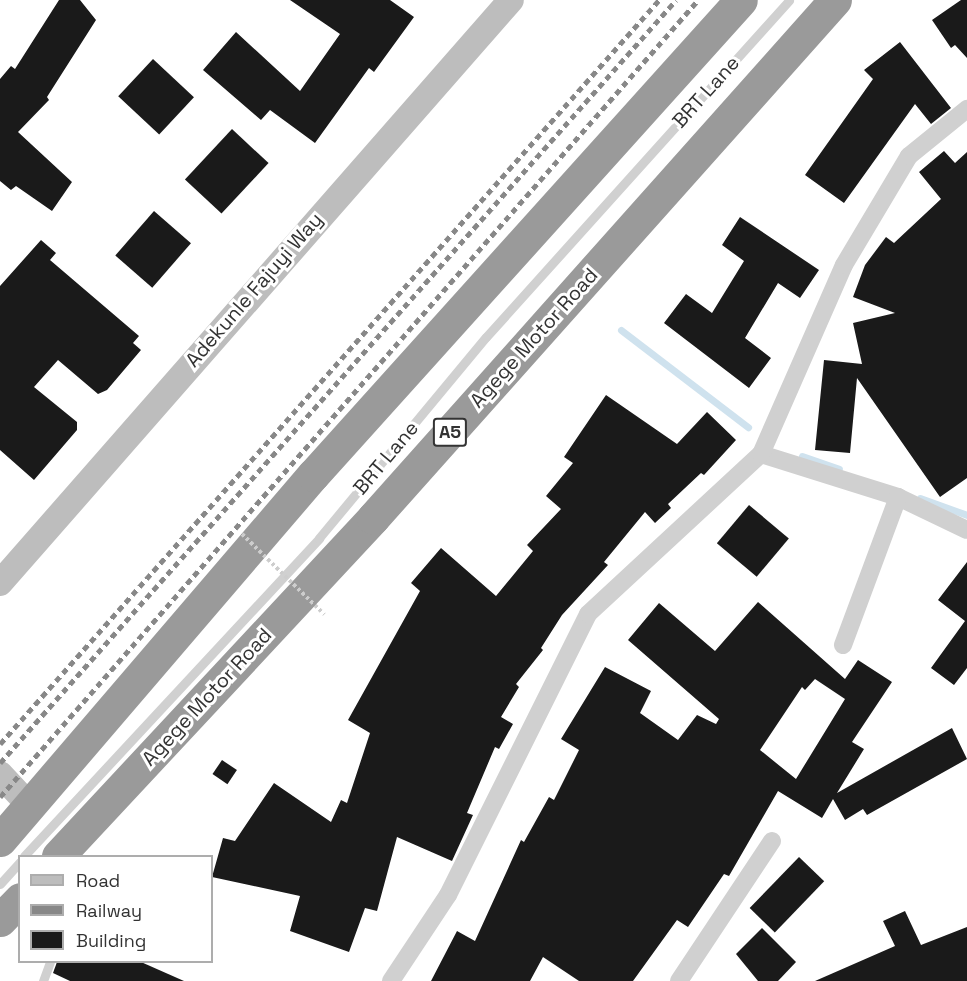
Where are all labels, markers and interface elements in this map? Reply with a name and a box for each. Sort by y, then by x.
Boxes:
street label: BRT Lane [667,51,745,133]
street label: Adekunle Fajuyi Way [180,208,328,372]
street label: Agege Motor Road [465,263,603,413]
street label: BRT Lane [348,416,424,500]
road number: A5 [432,417,468,447]
street label: Agege Motor Road [137,623,277,771]
legend [18,855,213,963]
text: Road [76,869,120,892]
text: Railway [76,899,142,922]
text: Building [76,929,146,952]

